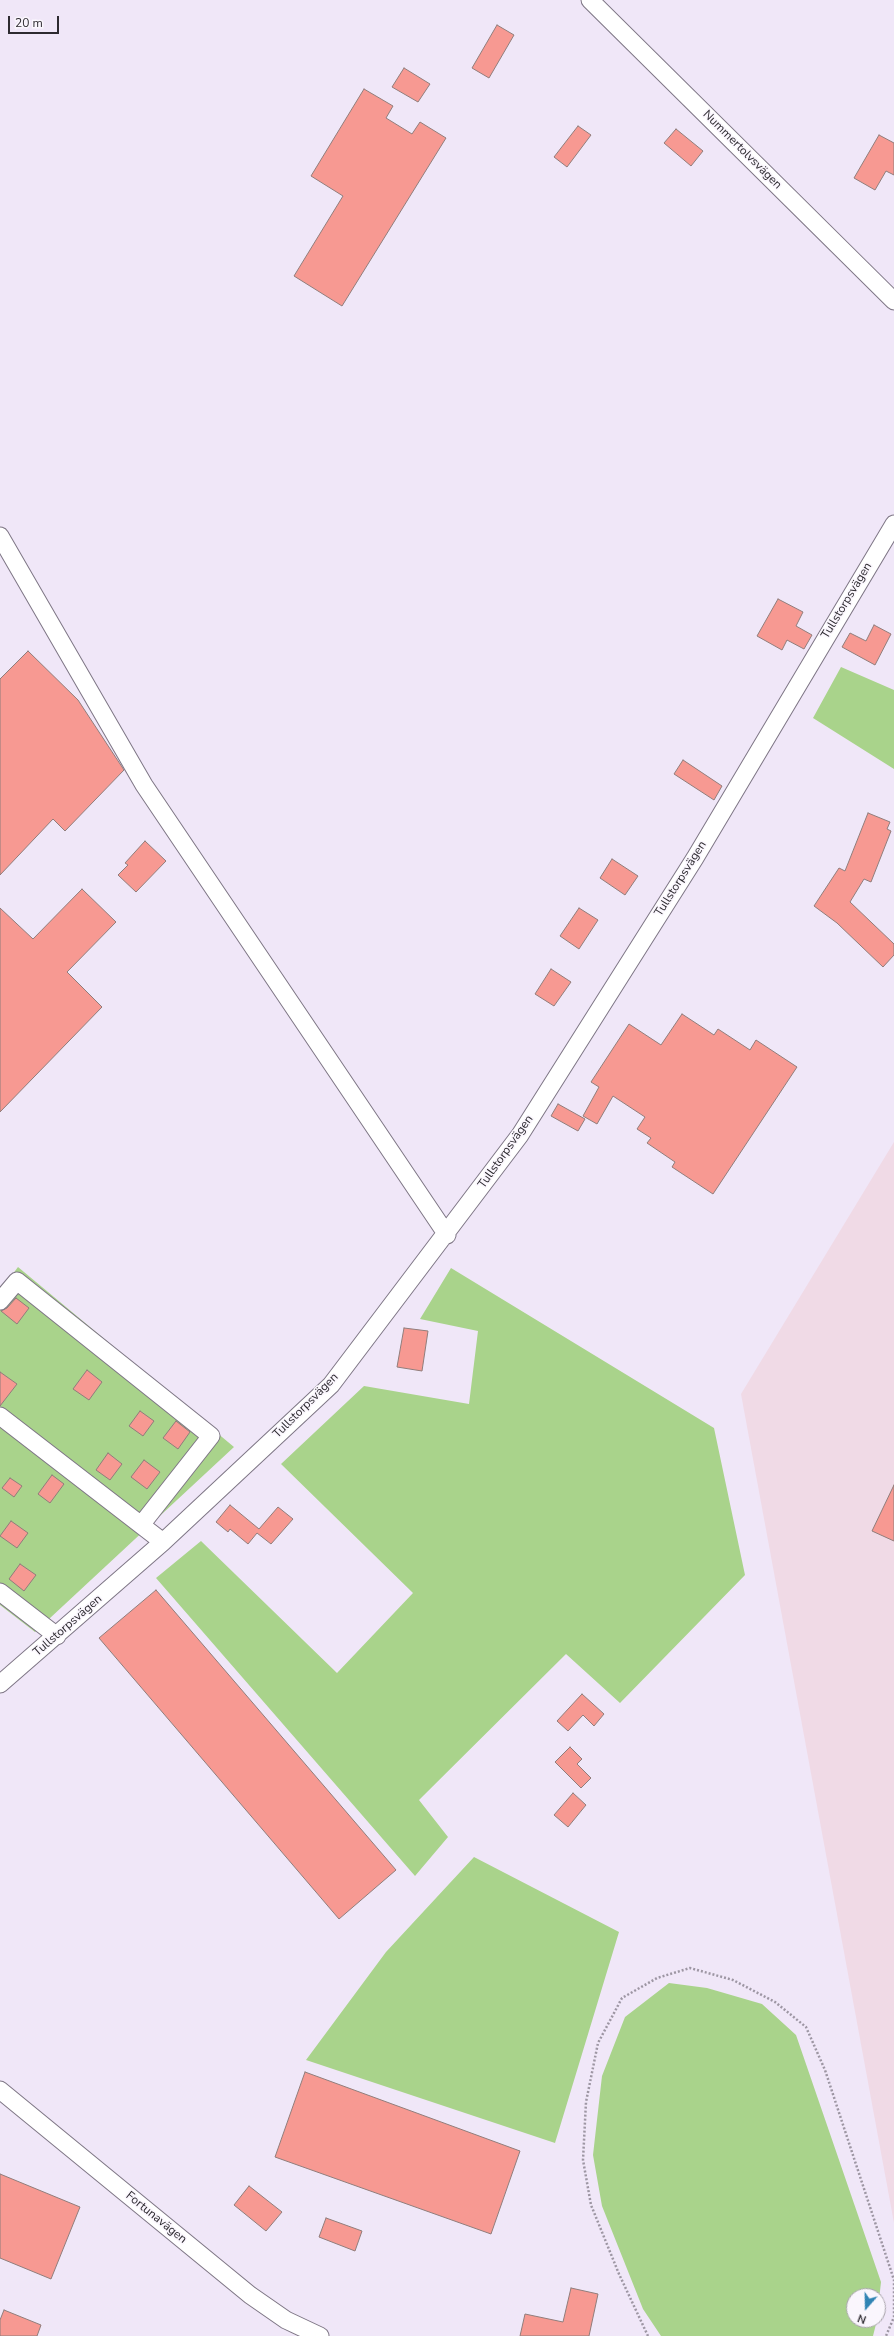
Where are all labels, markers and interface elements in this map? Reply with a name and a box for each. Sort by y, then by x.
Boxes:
scale bar [10,8,61,34]
text: 20 m [15,15,43,31]
street label: Nummertolvsvägen [700,108,784,192]
street label: Tullstorpsvägen [819,560,875,642]
street label: Tullstorpsvägen [652,839,710,919]
street label: Tullstorpsvägen [475,1113,537,1191]
street label: Tullstorpsvägen [270,1370,342,1442]
street label: Tullstorpsvägen [31,1592,105,1660]
street label: Fortunavägen [123,2189,189,2247]
north arrow [846,2288,886,2328]
text: N [856,2310,869,2327]

